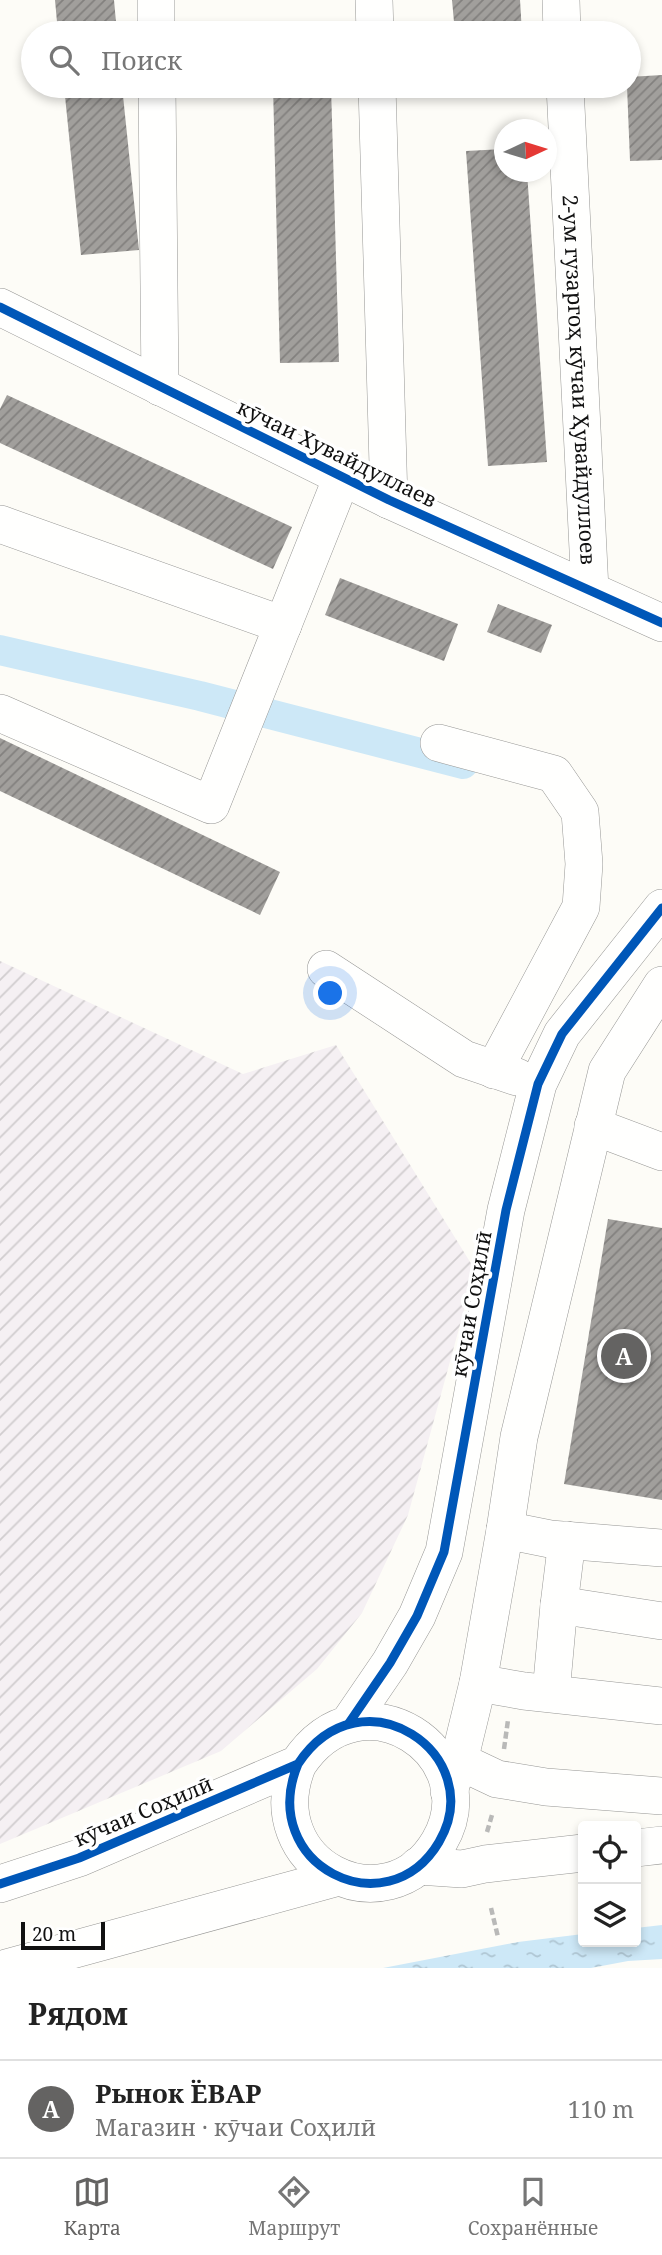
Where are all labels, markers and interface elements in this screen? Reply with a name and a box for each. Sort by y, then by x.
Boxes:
search box [21,21,641,98]
icon: search [45,41,83,79]
text: Поиск [101,42,182,78]
north arrow [494,119,557,182]
street label: 2-ум гузаргоҳ кӯчаи Ҳувайдуллоев [556,194,603,565]
street label: кӯчаи Хувайдуллаев [233,393,441,513]
your location [313,976,347,1010]
street label: кӯчаи Соҳилӣ [444,1229,498,1379]
pin: A [601,1330,647,1382]
street label: кӯчаи Соҳилӣ [69,1769,217,1853]
map controls [578,1821,641,1947]
button: locate [578,1821,641,1884]
button: layers [578,1884,641,1947]
scale bar [21,1919,105,1951]
text: 20 m [32,1921,76,1947]
text: Рядом [28,1993,128,2034]
text: Рынок ЁВАР [95,2075,262,2111]
text: A [42,2093,60,2125]
text: 110 m [568,2093,634,2125]
text: Магазин · кӯчаи Соҳилӣ [95,2111,376,2143]
tab: Карта [64,2173,121,2241]
tab: Маршрут [248,2173,340,2241]
tab: Сохранённые [468,2173,598,2241]

